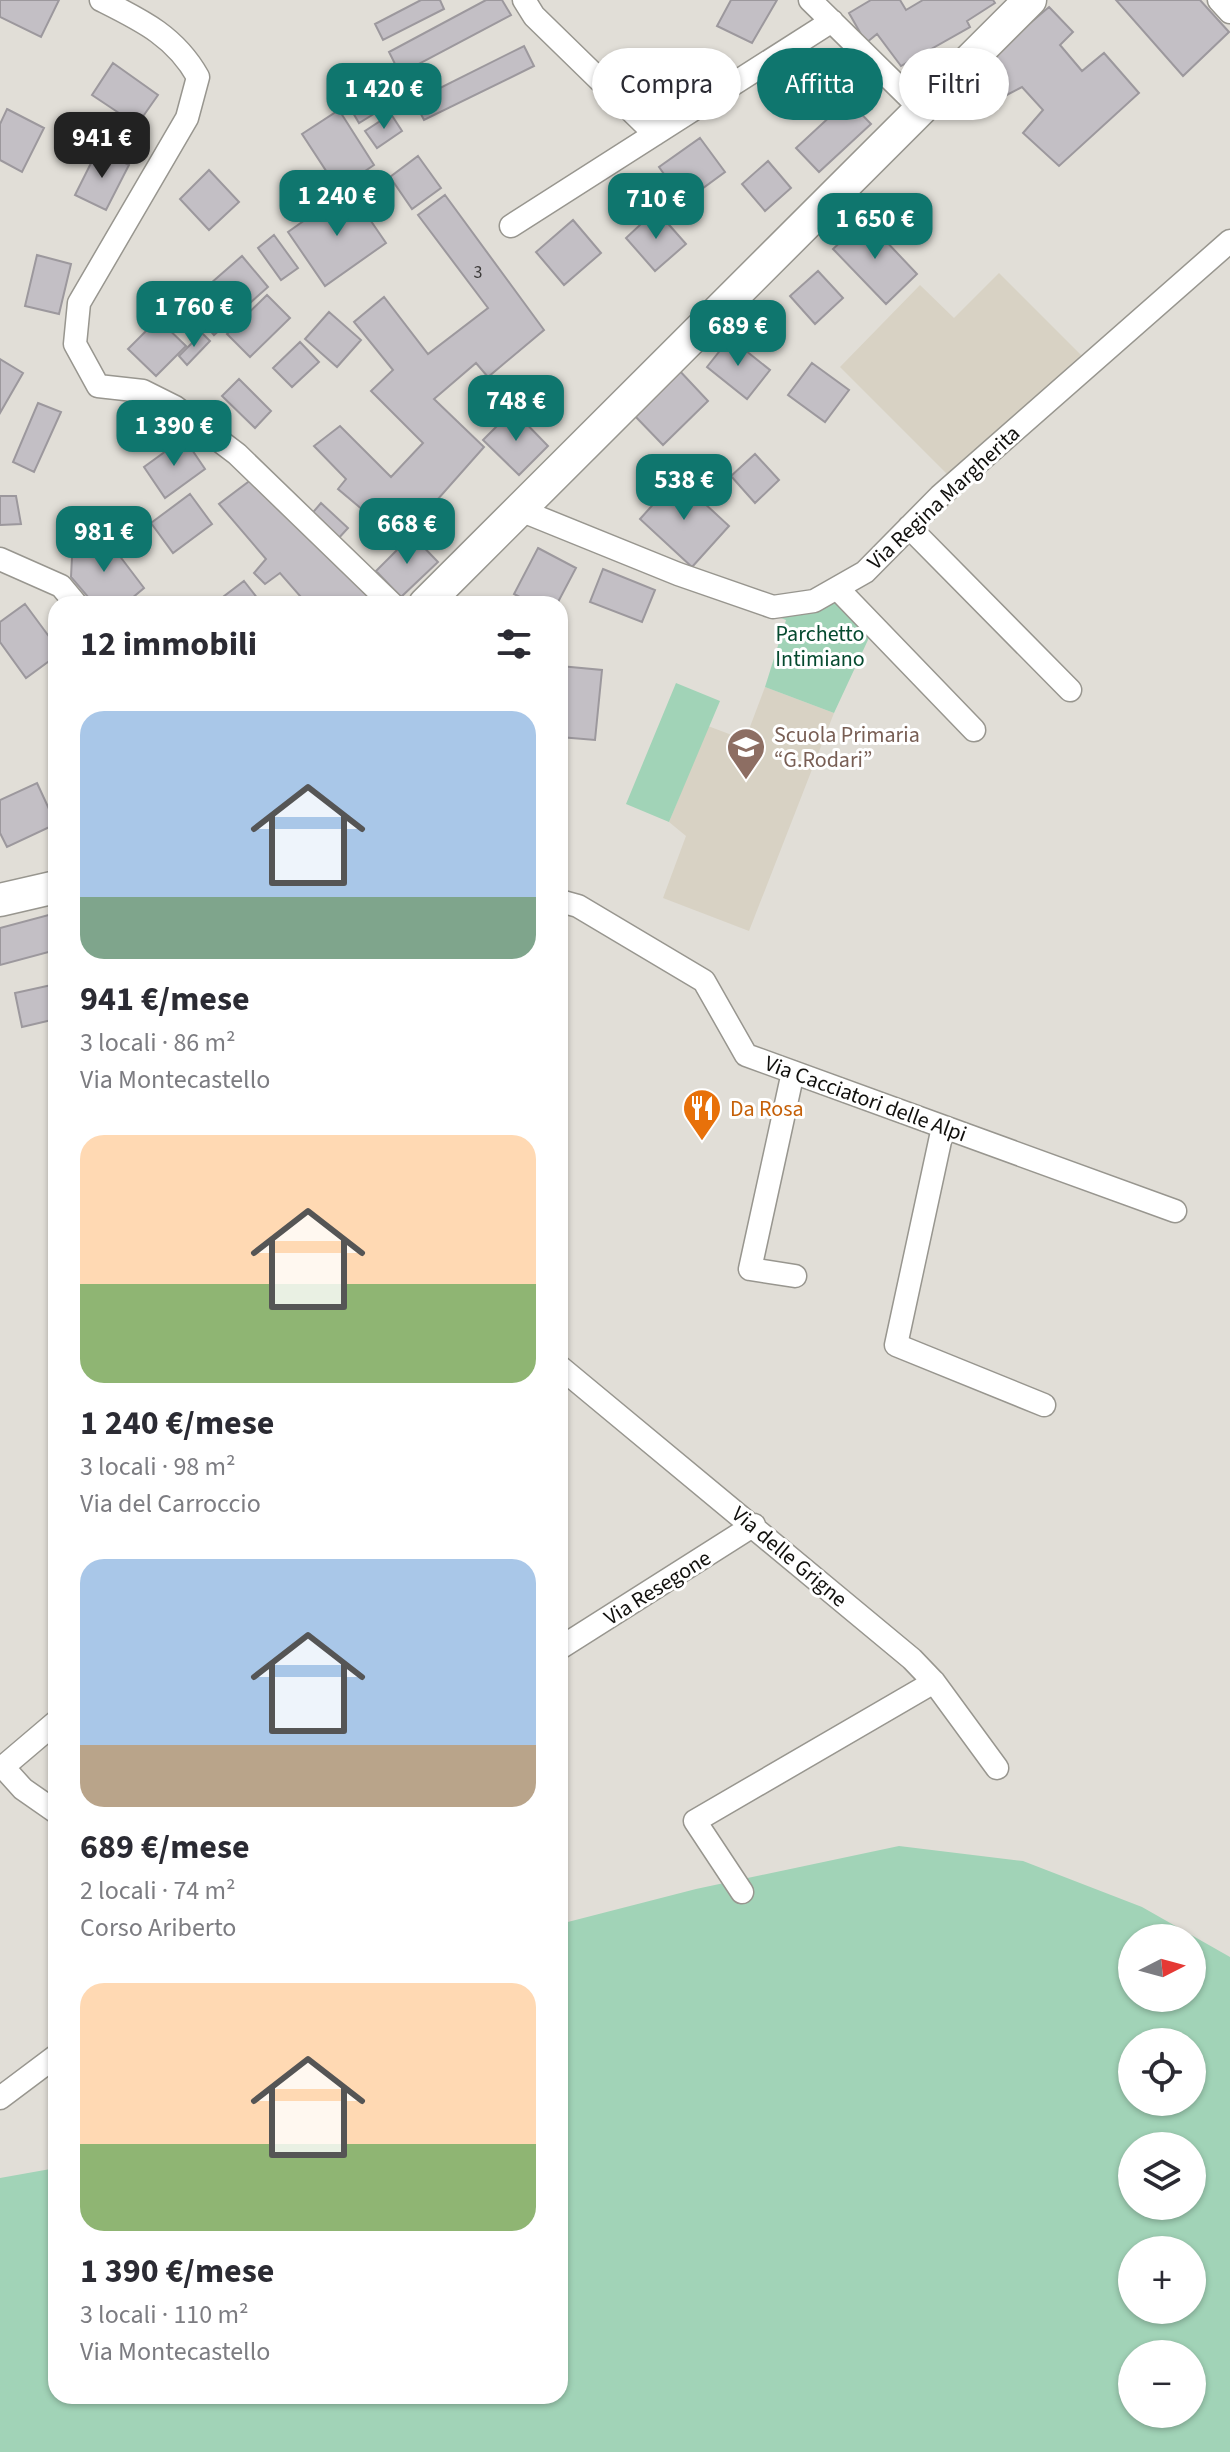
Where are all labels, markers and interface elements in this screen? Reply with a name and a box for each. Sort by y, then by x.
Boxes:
chip: Compra [592,48,741,120]
chip: Affitta [757,48,883,120]
chip: Filtri [899,48,1009,120]
pin: 1 420 € [310,63,458,131]
text: 1 420 € [344,70,424,107]
pin: 941 € [46,112,158,180]
text: 941 € [72,119,132,156]
pin: 1 240 € [263,170,411,238]
pin: 710 € [600,173,712,241]
text: 1 240 € [297,177,377,214]
text: 710 € [626,180,686,217]
pin: 1 650 € [801,193,949,261]
text: 1 650 € [835,200,915,237]
house number: 3 [474,260,483,285]
pin: 1 760 € [120,281,268,349]
text: 1 760 € [154,288,234,325]
pin: 689 € [682,300,794,368]
text: 689 € [708,307,768,344]
pin: 748 € [460,375,572,443]
text: 748 € [486,382,546,419]
pin: 1 390 € [100,400,248,468]
text: 1 390 € [134,407,214,444]
street label: Via Regina Margherita [860,418,1027,577]
pin: 538 € [628,454,740,522]
text: 538 € [654,461,714,498]
pin: 668 € [351,498,463,566]
text: 668 € [377,505,437,542]
pin: 981 € [48,506,160,574]
text: 981 € [74,513,134,550]
park label: Parchetto Intimiano [775,618,865,675]
text: 12 immobili [80,620,257,669]
icon: filters [492,622,536,666]
place label: Scuola Primaria “G.Rodari” [774,719,920,776]
school or university icon: Scuola Primaria “G.Rodari” [725,726,767,781]
icon: home [236,763,380,907]
text: 941 €/mese [80,975,250,1024]
text: 3 locali · 86 m² [80,1024,236,1061]
street label: Via Cacciatori delle Alpi [760,1047,971,1150]
text: Via Montecastello [80,1061,270,1098]
restaurant icon: Da Rosa [681,1087,723,1142]
place label: Da Rosa [730,1093,804,1125]
icon: home [236,1187,380,1331]
text: 1 240 €/mese [80,1399,274,1448]
text: 3 locali · 98 m² [80,1448,236,1485]
text: Via del Carroccio [80,1485,261,1522]
street label: Via delle Grigne [724,1499,854,1615]
street label: Via Resegone [598,1542,717,1633]
icon: home [236,1611,380,1755]
text: 689 €/mese [80,1823,250,1872]
text: 2 locali · 74 m² [80,1872,236,1909]
text: Corso Ariberto [80,1909,236,1946]
north arrow [1118,1924,1206,2012]
map controls [1118,1924,1206,2428]
button: locate [1118,2028,1206,2116]
icon: home [236,2035,380,2179]
button: layers [1118,2132,1206,2220]
button: + [1118,2236,1206,2324]
text: 1 390 €/mese [80,2247,274,2296]
text: 3 locali · 110 m² [80,2296,249,2333]
text: Via Montecastello [80,2333,270,2370]
button: − [1118,2340,1206,2428]

